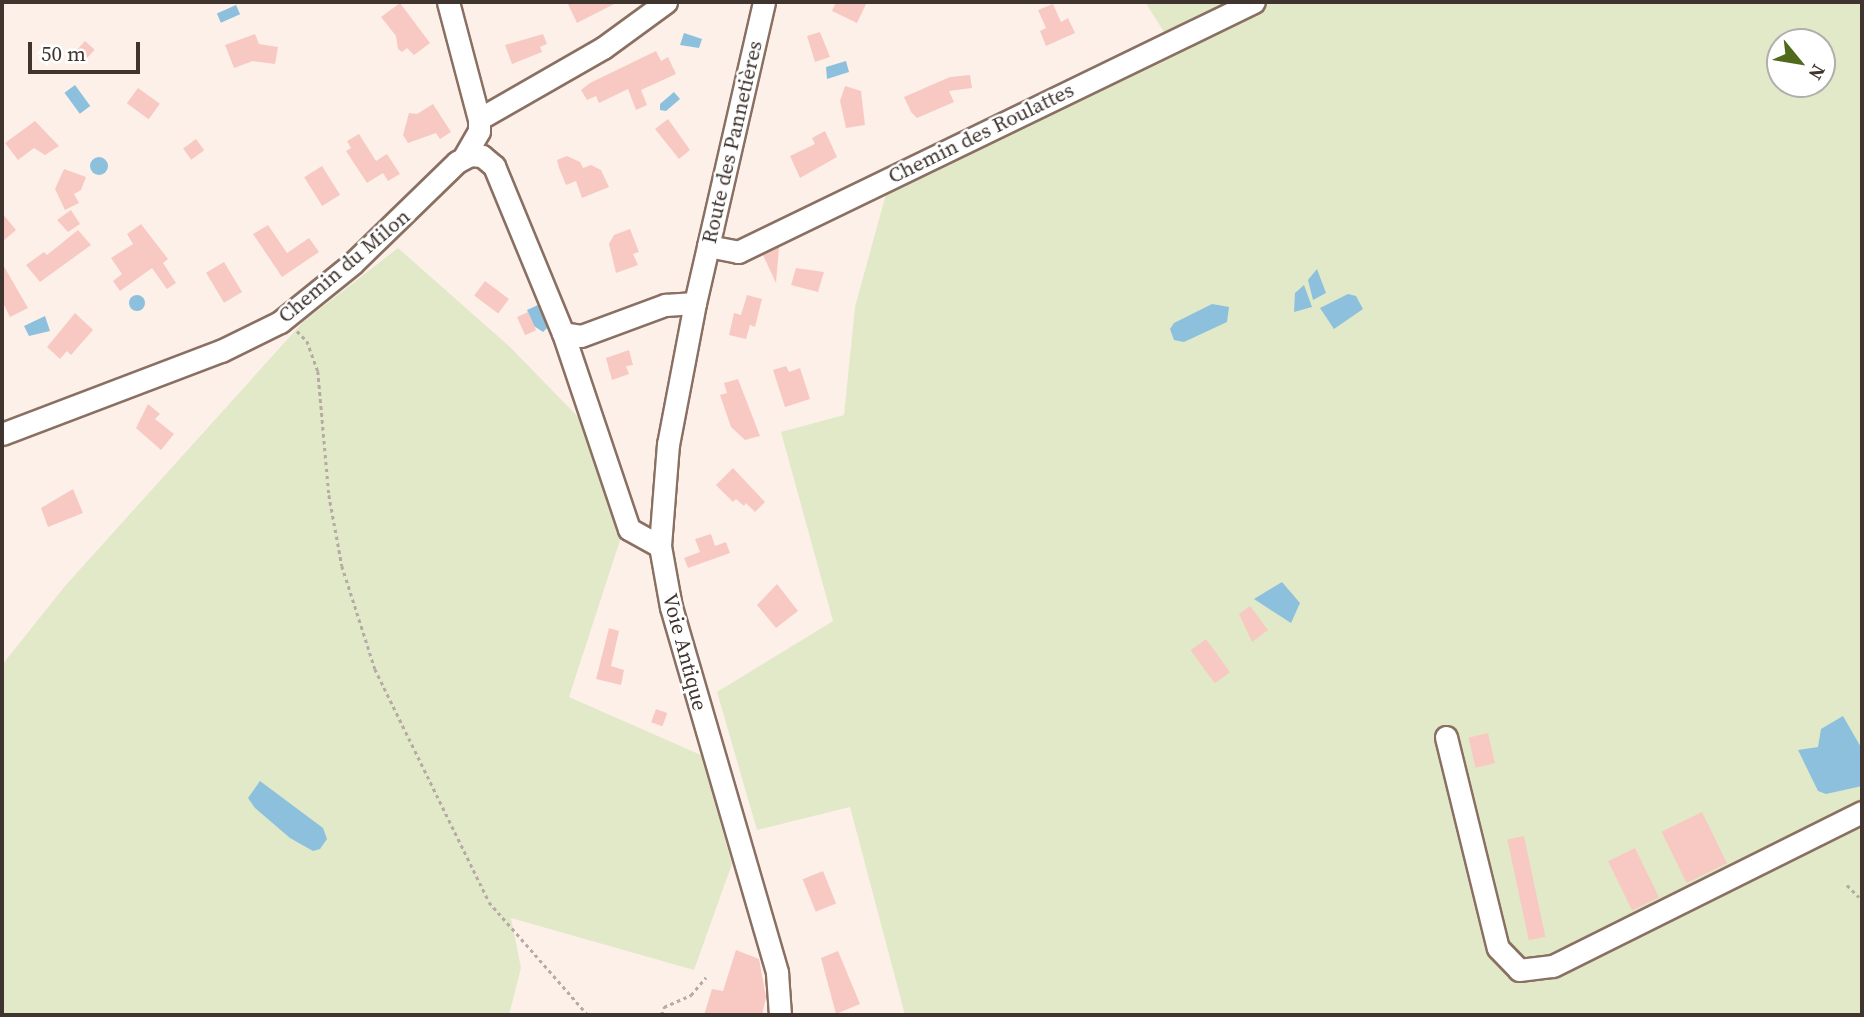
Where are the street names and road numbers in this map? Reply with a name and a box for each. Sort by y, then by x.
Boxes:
street label: Route des Pannetières [696,38,768,246]
street label: Chemin des Roulattes [884,77,1078,189]
street label: Chemin du Milon [273,204,415,328]
street label: Voie Antique [657,591,713,713]

